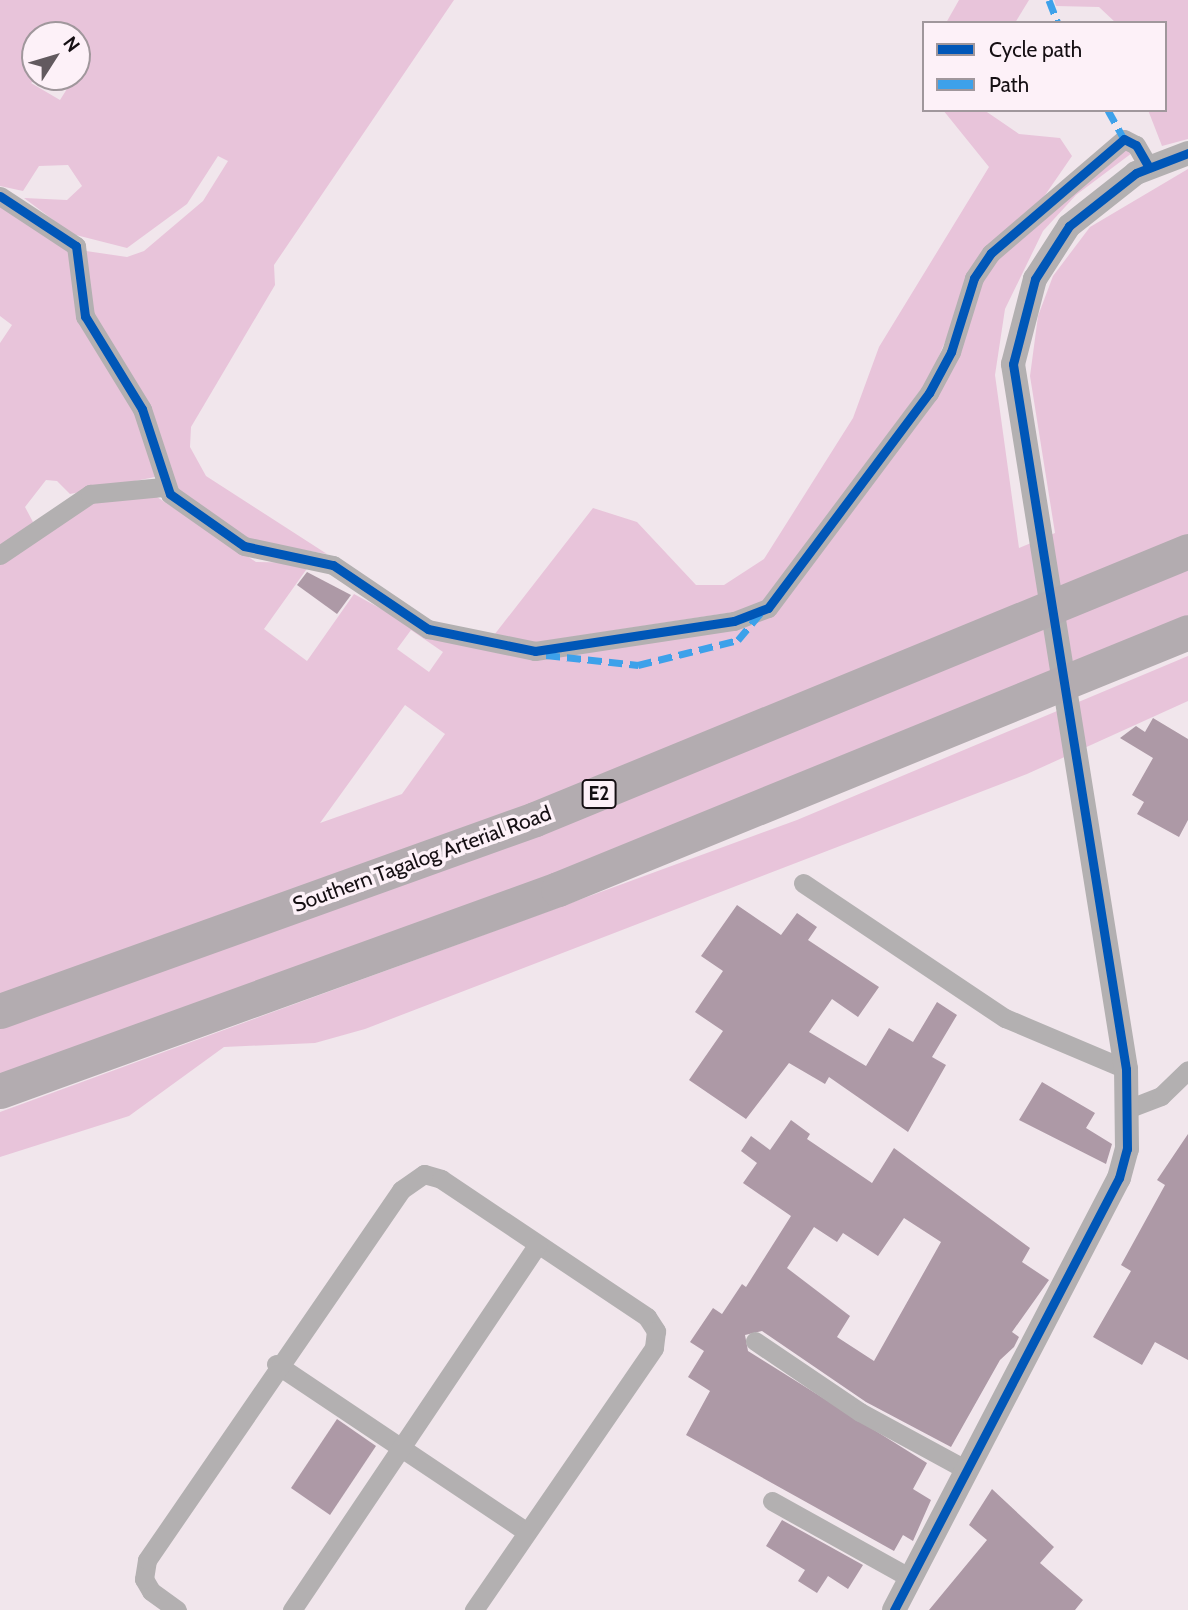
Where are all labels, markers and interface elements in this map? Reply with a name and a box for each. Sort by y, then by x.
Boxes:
north arrow [21,21,91,91]
legend [922,21,1167,112]
text: N [58,32,85,57]
text: Cycle path [989,37,1082,62]
text: Path [989,72,1029,97]
road number: E2 [582,778,616,810]
street label: Southern Tagalog Arterial Road [289,800,555,918]

